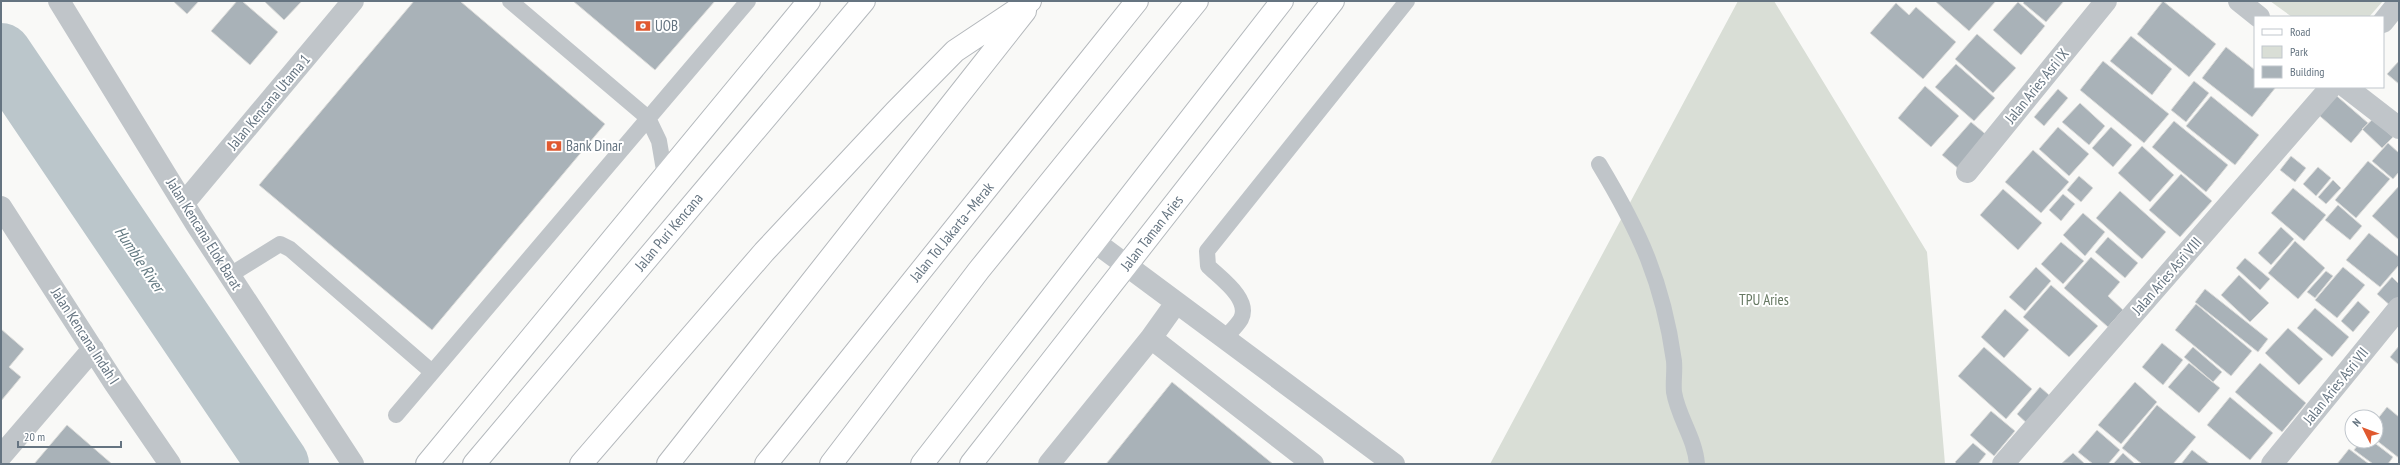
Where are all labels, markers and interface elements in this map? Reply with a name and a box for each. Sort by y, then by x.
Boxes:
place label: UOB [655,16,678,35]
legend [2254,16,2384,88]
bank icon: UOB [634,17,652,35]
text: Road [2290,24,2310,39]
street label: Jalan Aries Asri IX [2000,44,2073,128]
text: Park [2290,44,2308,59]
street label: Jalan Kencana Utama 1 [222,50,314,154]
text: Building [2290,64,2325,79]
place label: Bank Dinar [566,136,623,155]
bank icon: Bank Dinar [545,137,563,155]
street label: Jalan Kencana Elok Barat [162,174,246,293]
street label: Jalan Tol Jakarta–Merak [905,178,998,286]
street label: Jalan Puri Kencana [630,189,707,275]
street label: Jalan Taman Aries [1116,191,1187,275]
water label: Humble River [111,222,171,298]
street label: Jalan Aries Asri VIII [2127,233,2206,319]
street label: Jalan Kencana Indah I [47,283,124,388]
park label: TPU Aries [1739,290,1789,309]
street label: Jalan Aries Asri VII [2298,343,2372,429]
north arrow [2344,409,2384,449]
text: N [2349,415,2364,429]
scale bar [18,423,121,449]
text: 20 m [24,429,45,444]

